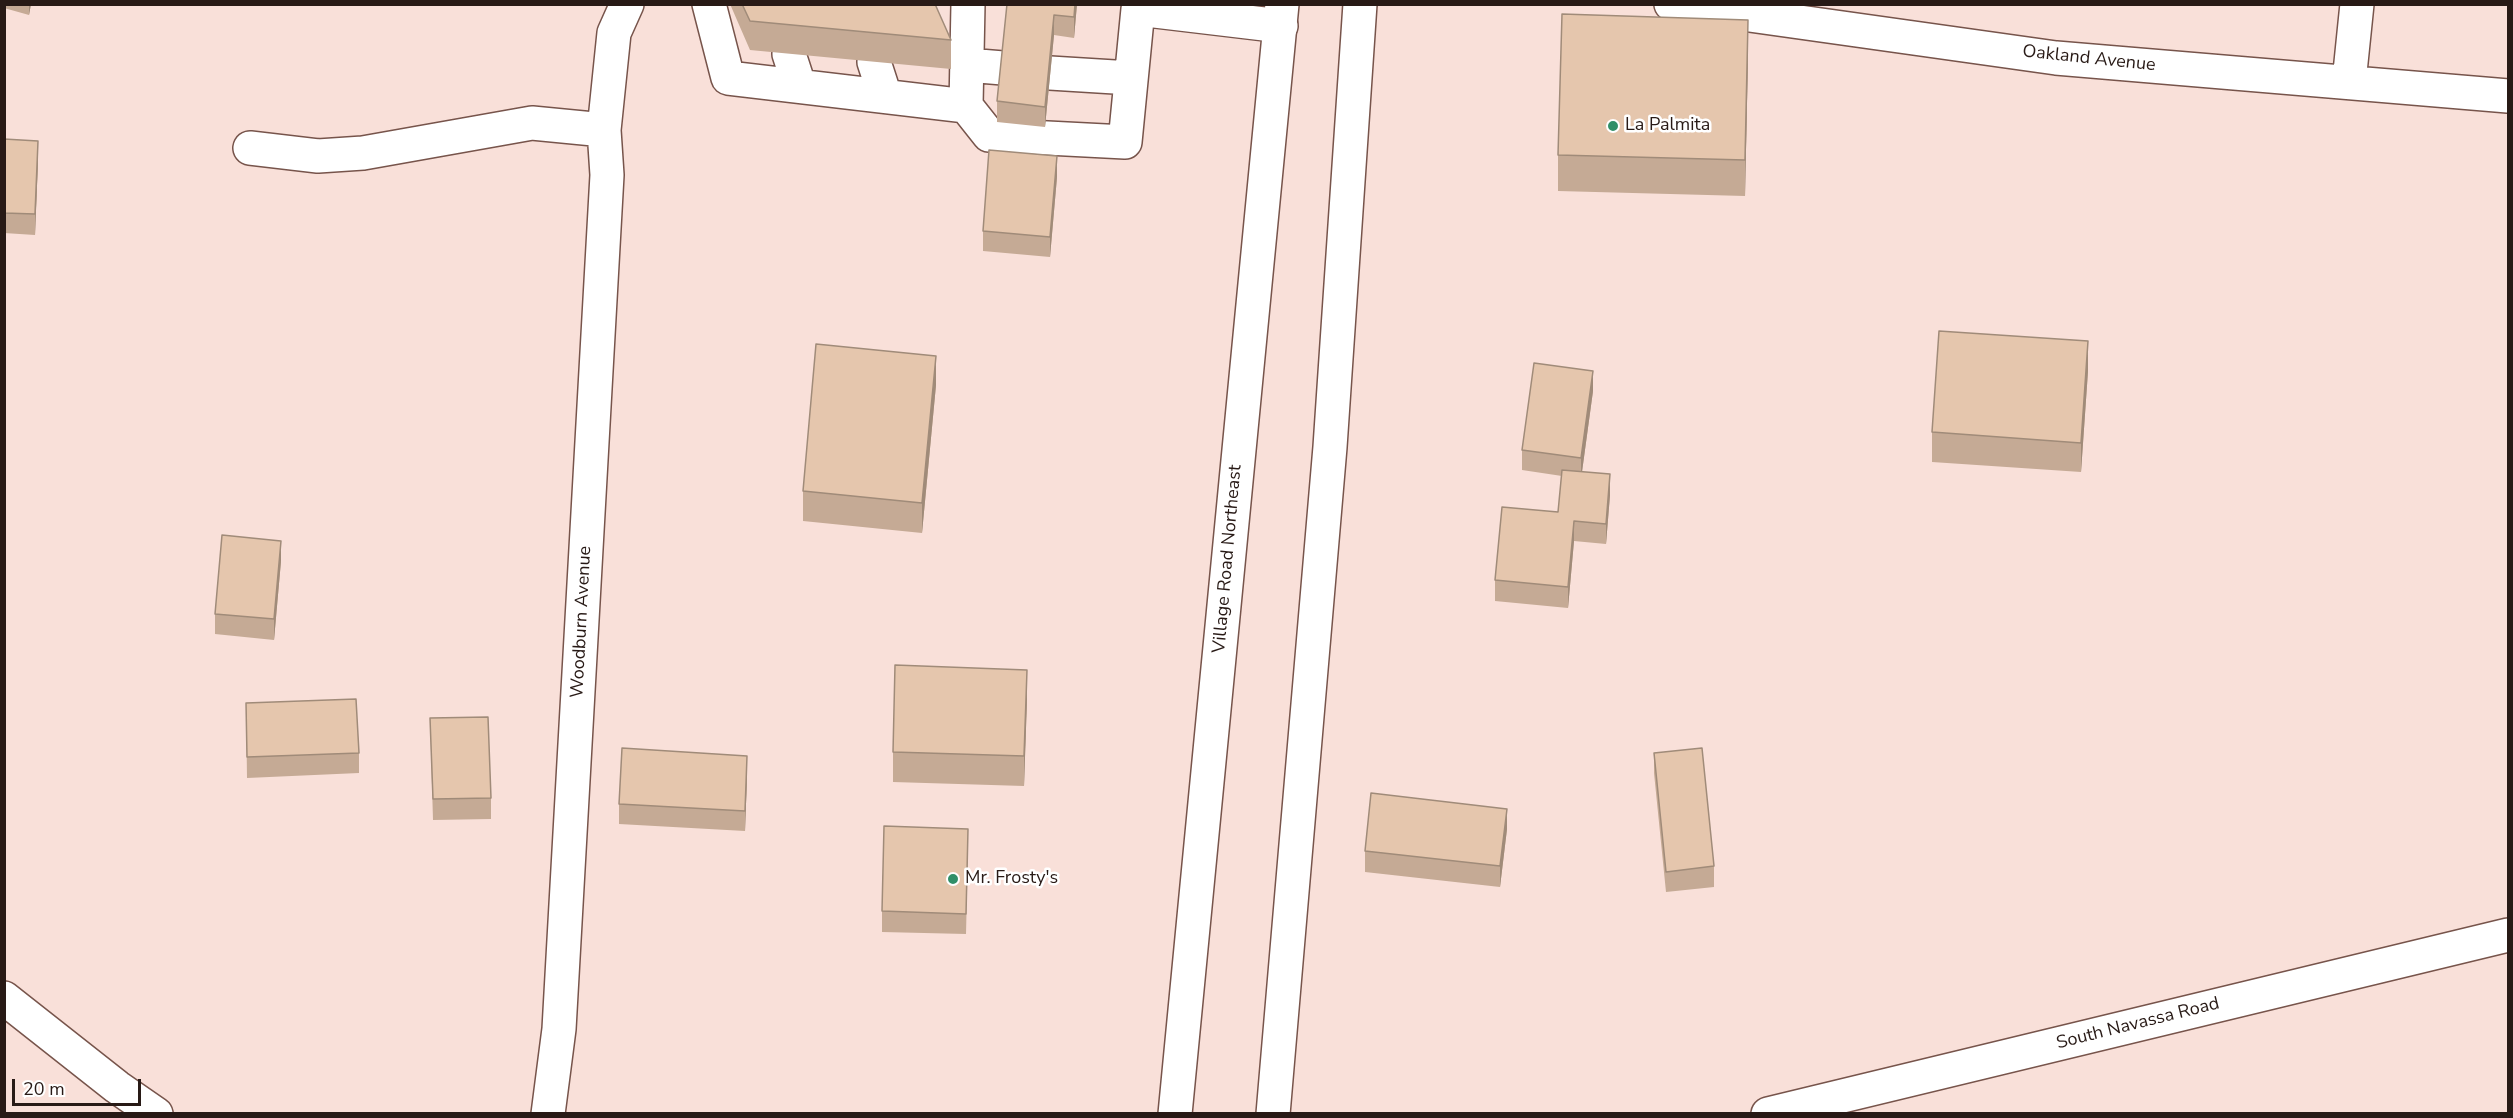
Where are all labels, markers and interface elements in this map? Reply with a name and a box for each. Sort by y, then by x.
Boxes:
street label: Oakland Avenue [2021,41,2157,77]
place label: La Palmita [1625,115,1710,137]
marker: La Palmita [1606,119,1620,133]
street label: Village Road Northeast [1209,464,1247,654]
street label: Woodburn Avenue [567,545,597,699]
place label: Mr. Frosty's [965,868,1058,890]
marker: Mr. Frosty's [946,872,960,886]
street label: South Navassa Road [2054,993,2222,1055]
scale bar [15,1067,144,1105]
text: 20 m [23,1077,65,1101]

